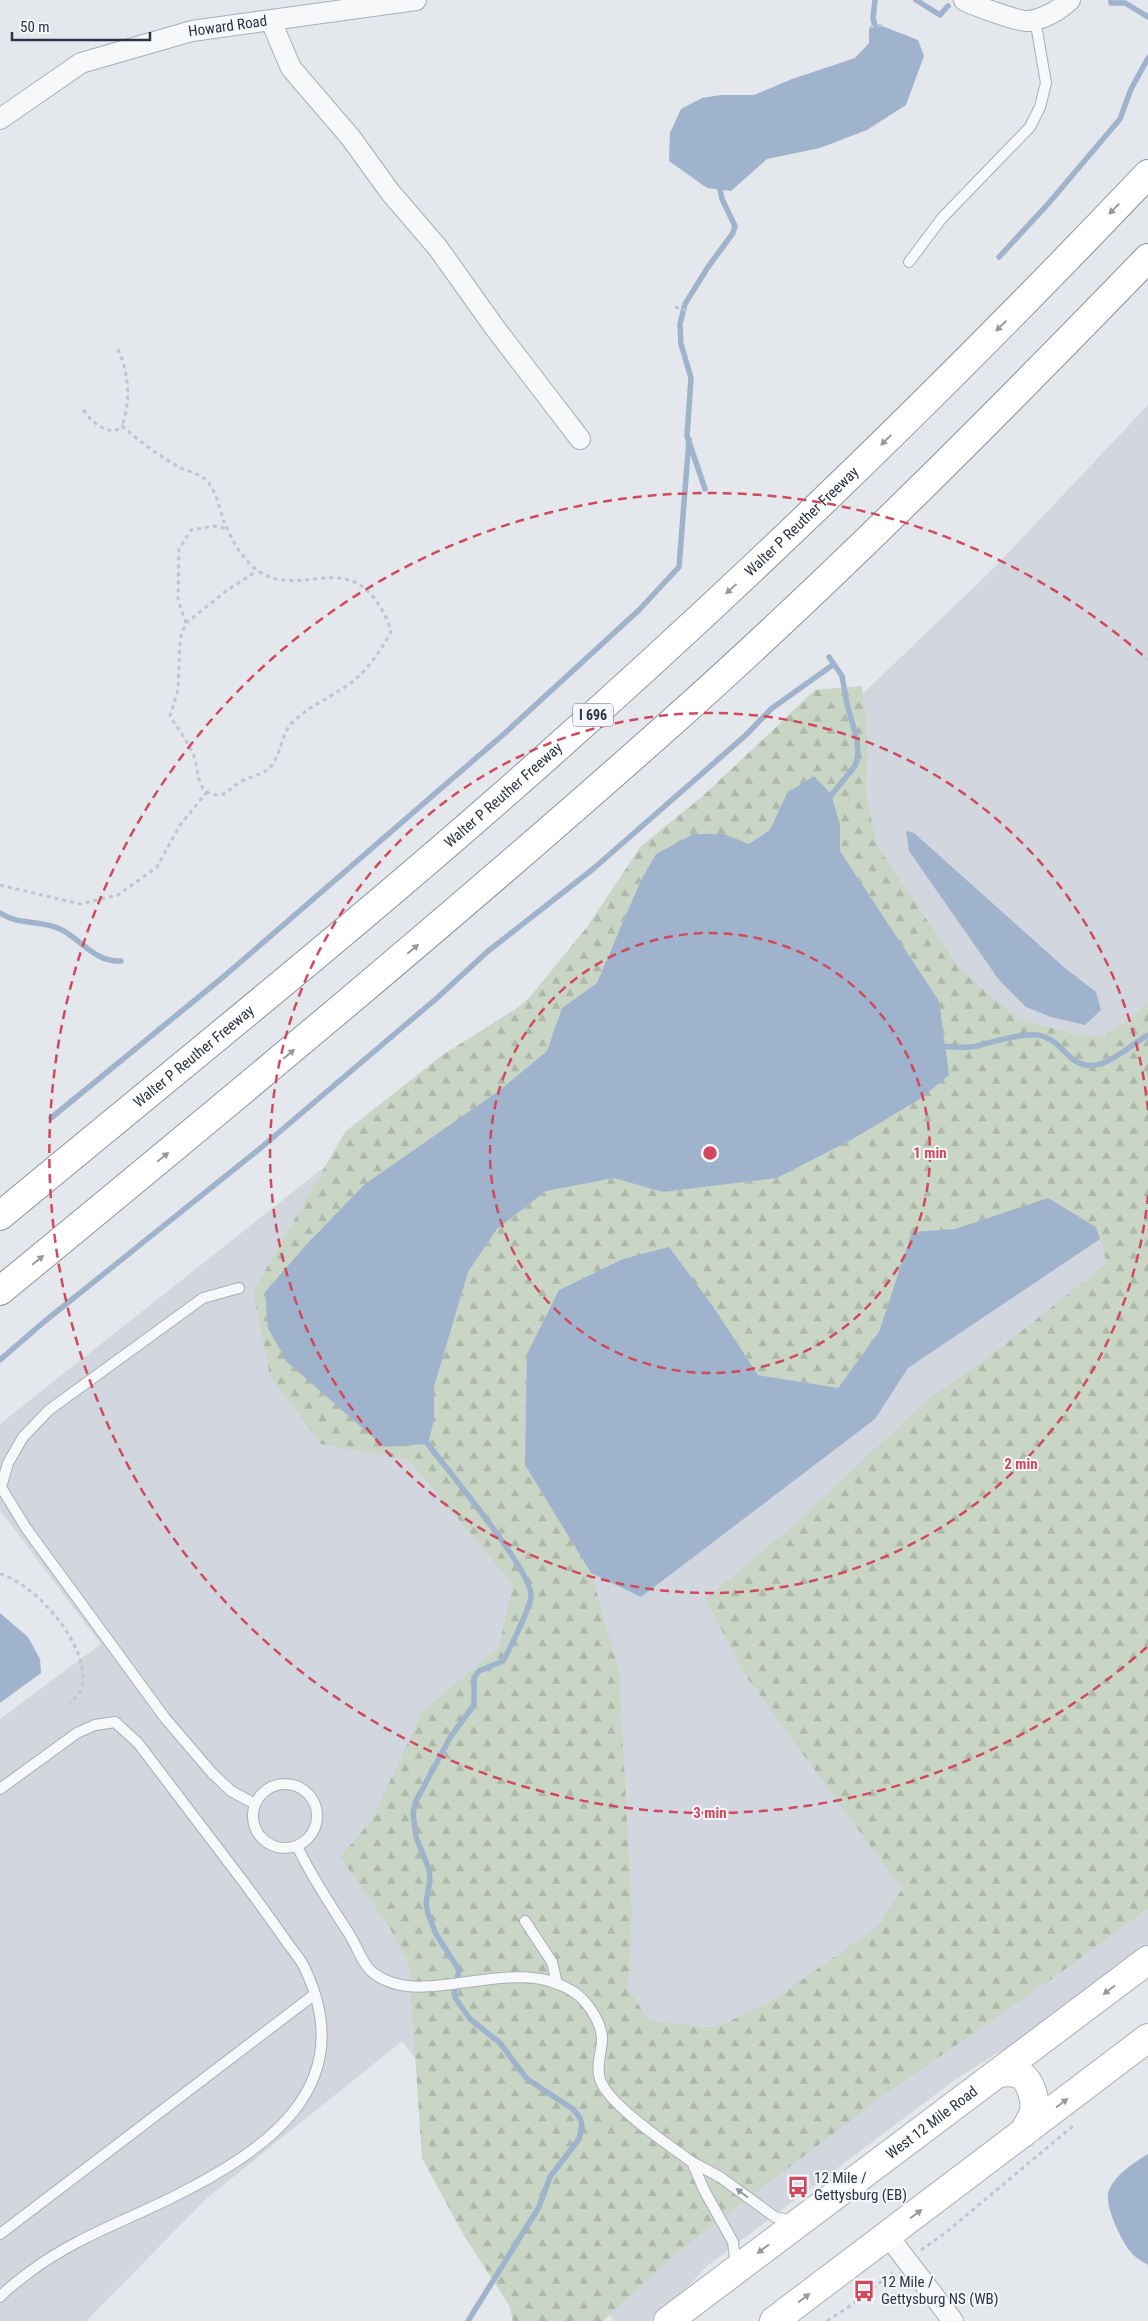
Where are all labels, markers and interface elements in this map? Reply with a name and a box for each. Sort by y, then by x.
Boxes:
scale bar [12,10,150,42]
street label: Howard Road [187,12,268,40]
text: 50 m [20,18,50,36]
one-way arrow [1108,203,1120,215]
one-way arrow [996,320,1008,332]
one-way arrow [880,434,892,446]
street label: Walter P Reuther Freeway [741,463,862,580]
one-way arrow [725,583,737,595]
road number: I 696 [573,704,613,726]
street label: Walter P Reuther Freeway [440,739,566,852]
one-way arrow [407,944,420,955]
street label: Walter P Reuther Freeway [130,1002,258,1111]
one-way arrow [282,1049,295,1060]
centre of rings [701,1144,719,1162]
text: 1 min [913,1144,947,1162]
one-way arrow [157,1152,170,1163]
one-way arrow [31,1255,44,1266]
text: 2 min [1004,1455,1038,1473]
text: 3 min [693,1804,727,1822]
one-way arrow [1103,1984,1116,1995]
street label: West 12 Mile Road [882,2082,981,2163]
one-way arrow [1055,2098,1068,2109]
place label: 12 Mile / Gettysburg (EB) [814,2169,907,2204]
bus stop icon: 12 Mile / Gettysburg (EB) [785,2174,811,2200]
one-way arrow [736,2188,749,2199]
one-way arrow [909,2209,922,2220]
one-way arrow [757,2244,770,2255]
place label: 12 Mile / Gettysburg NS (WB) [881,2273,999,2308]
bus stop icon: 12 Mile / Gettysburg NS (WB) [851,2278,877,2304]
one-way arrow [797,2293,811,2303]

